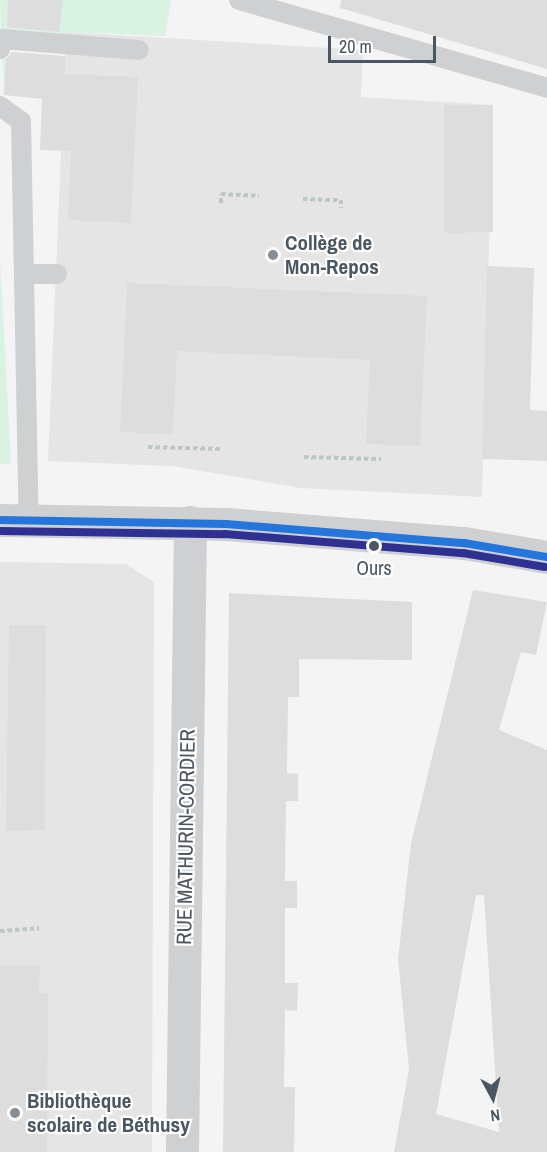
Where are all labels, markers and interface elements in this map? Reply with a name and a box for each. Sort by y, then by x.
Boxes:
scale bar [331,24,439,62]
text: 20 m [339,34,372,59]
place label: Collège de Mon-Repos [285,230,379,280]
marker: Collège de Mon-Repos [266,248,280,262]
marker: Ours [368,540,380,552]
place label: Ours [356,555,392,579]
street label: RUE MATHURIN-CORDIER [172,729,200,945]
north arrow [463,1068,523,1128]
place label: Bibliothèque scolaire de Béthusy [27,1088,190,1138]
text: N [489,1104,501,1127]
marker: Bibliothèque scolaire de Béthusy [8,1106,22,1120]

